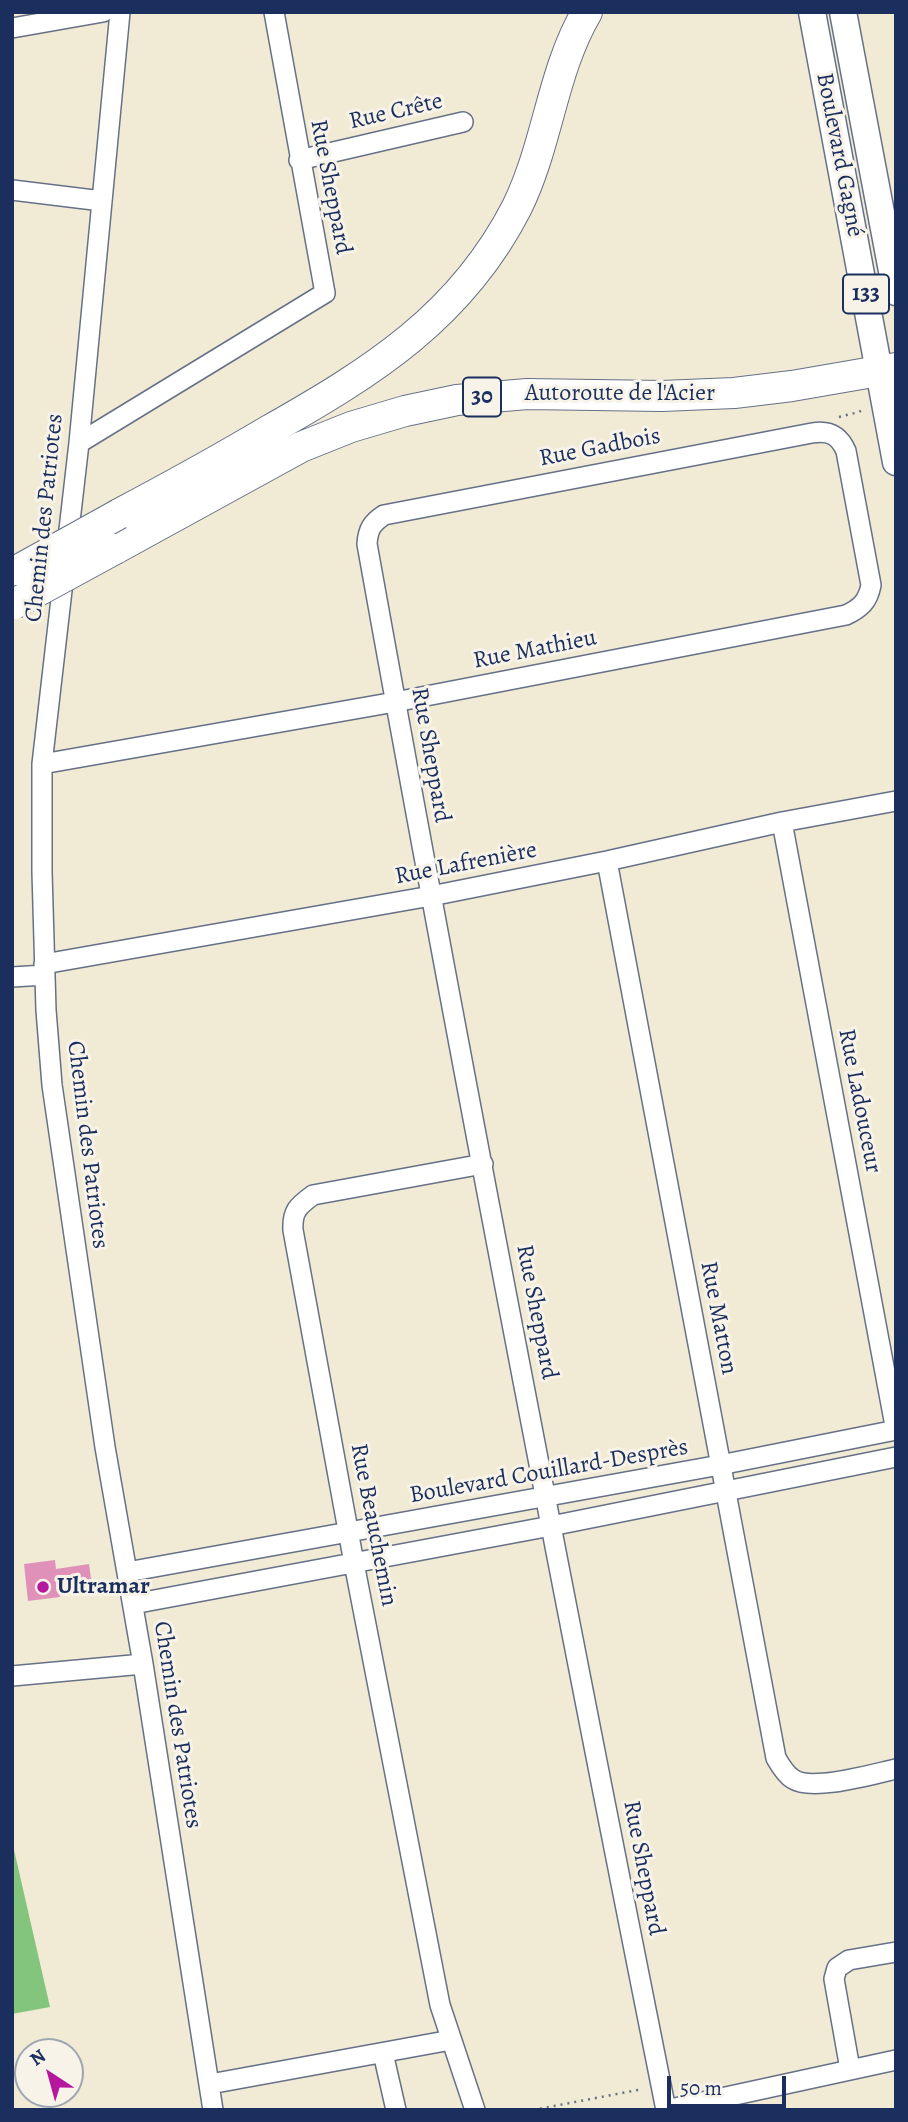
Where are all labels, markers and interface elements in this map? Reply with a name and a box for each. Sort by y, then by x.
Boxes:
street label: Boulevard Gagné [809,70,869,240]
street label: Rue Crête [346,87,446,137]
street label: Rue Sheppard [303,117,357,257]
road number: 133 [843,274,889,314]
road number: 30 [463,378,501,416]
street label: Autoroute de l'Acier [525,380,715,408]
street label: Chemin des Patriotes [20,412,70,624]
street label: Rue Gadbois [537,422,663,474]
street label: Rue Mathieu [471,624,599,676]
street label: Rue Sheppard [404,685,456,825]
street label: Rue Lafrenière [393,836,539,892]
street label: Rue Ladouceur [831,1026,887,1176]
street label: Chemin des Patriotes [60,1039,114,1251]
street label: Rue Sheppard [509,1242,563,1382]
street label: Rue Matton [693,1259,743,1377]
street label: Boulevard Couillard-Desprès [407,1433,691,1511]
street label: Rue Beauchemin [343,1441,403,1609]
place label: Ultramar [57,1573,150,1601]
marker: Ultramar [35,1579,51,1595]
street label: Chemin des Patriotes [146,1619,208,1831]
street label: Rue Sheppard [616,1798,670,1938]
north arrow [14,2038,84,2108]
text: N [25,2043,51,2072]
scale bar [670,2062,789,2106]
text: 50 m [680,2074,722,2102]

